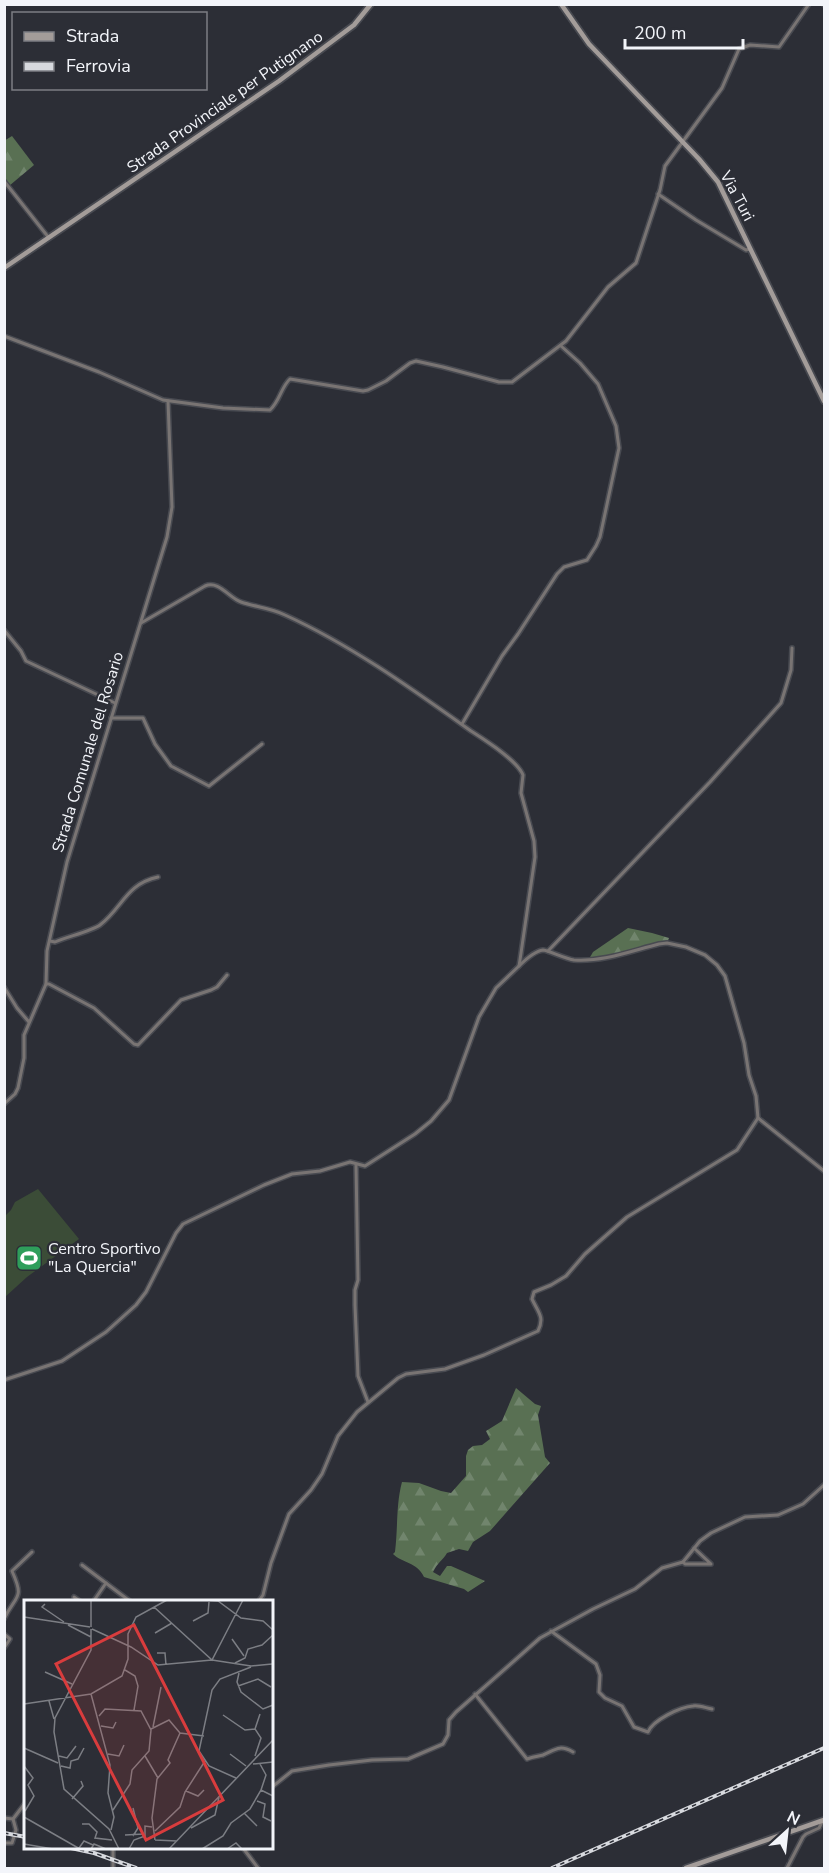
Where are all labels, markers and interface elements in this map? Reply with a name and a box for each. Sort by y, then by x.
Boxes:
legend [12,12,207,90]
scale bar [625,12,744,50]
text: 200 m [634,21,686,45]
text: Strada [66,24,119,48]
street label: Strada Provinciale per Putignano [123,26,328,178]
text: Ferrovia [66,54,131,78]
street label: Via Turi [714,166,759,225]
street label: Strada Comunale del Rosario [47,649,129,855]
place label: Centro Sportivo "La Quercia" [48,1238,161,1278]
sports icon: Centro Sportivo "La Quercia" [14,1243,44,1273]
inset map [24,1600,273,1849]
north arrow [757,1801,817,1861]
text: N [783,1806,804,1831]

